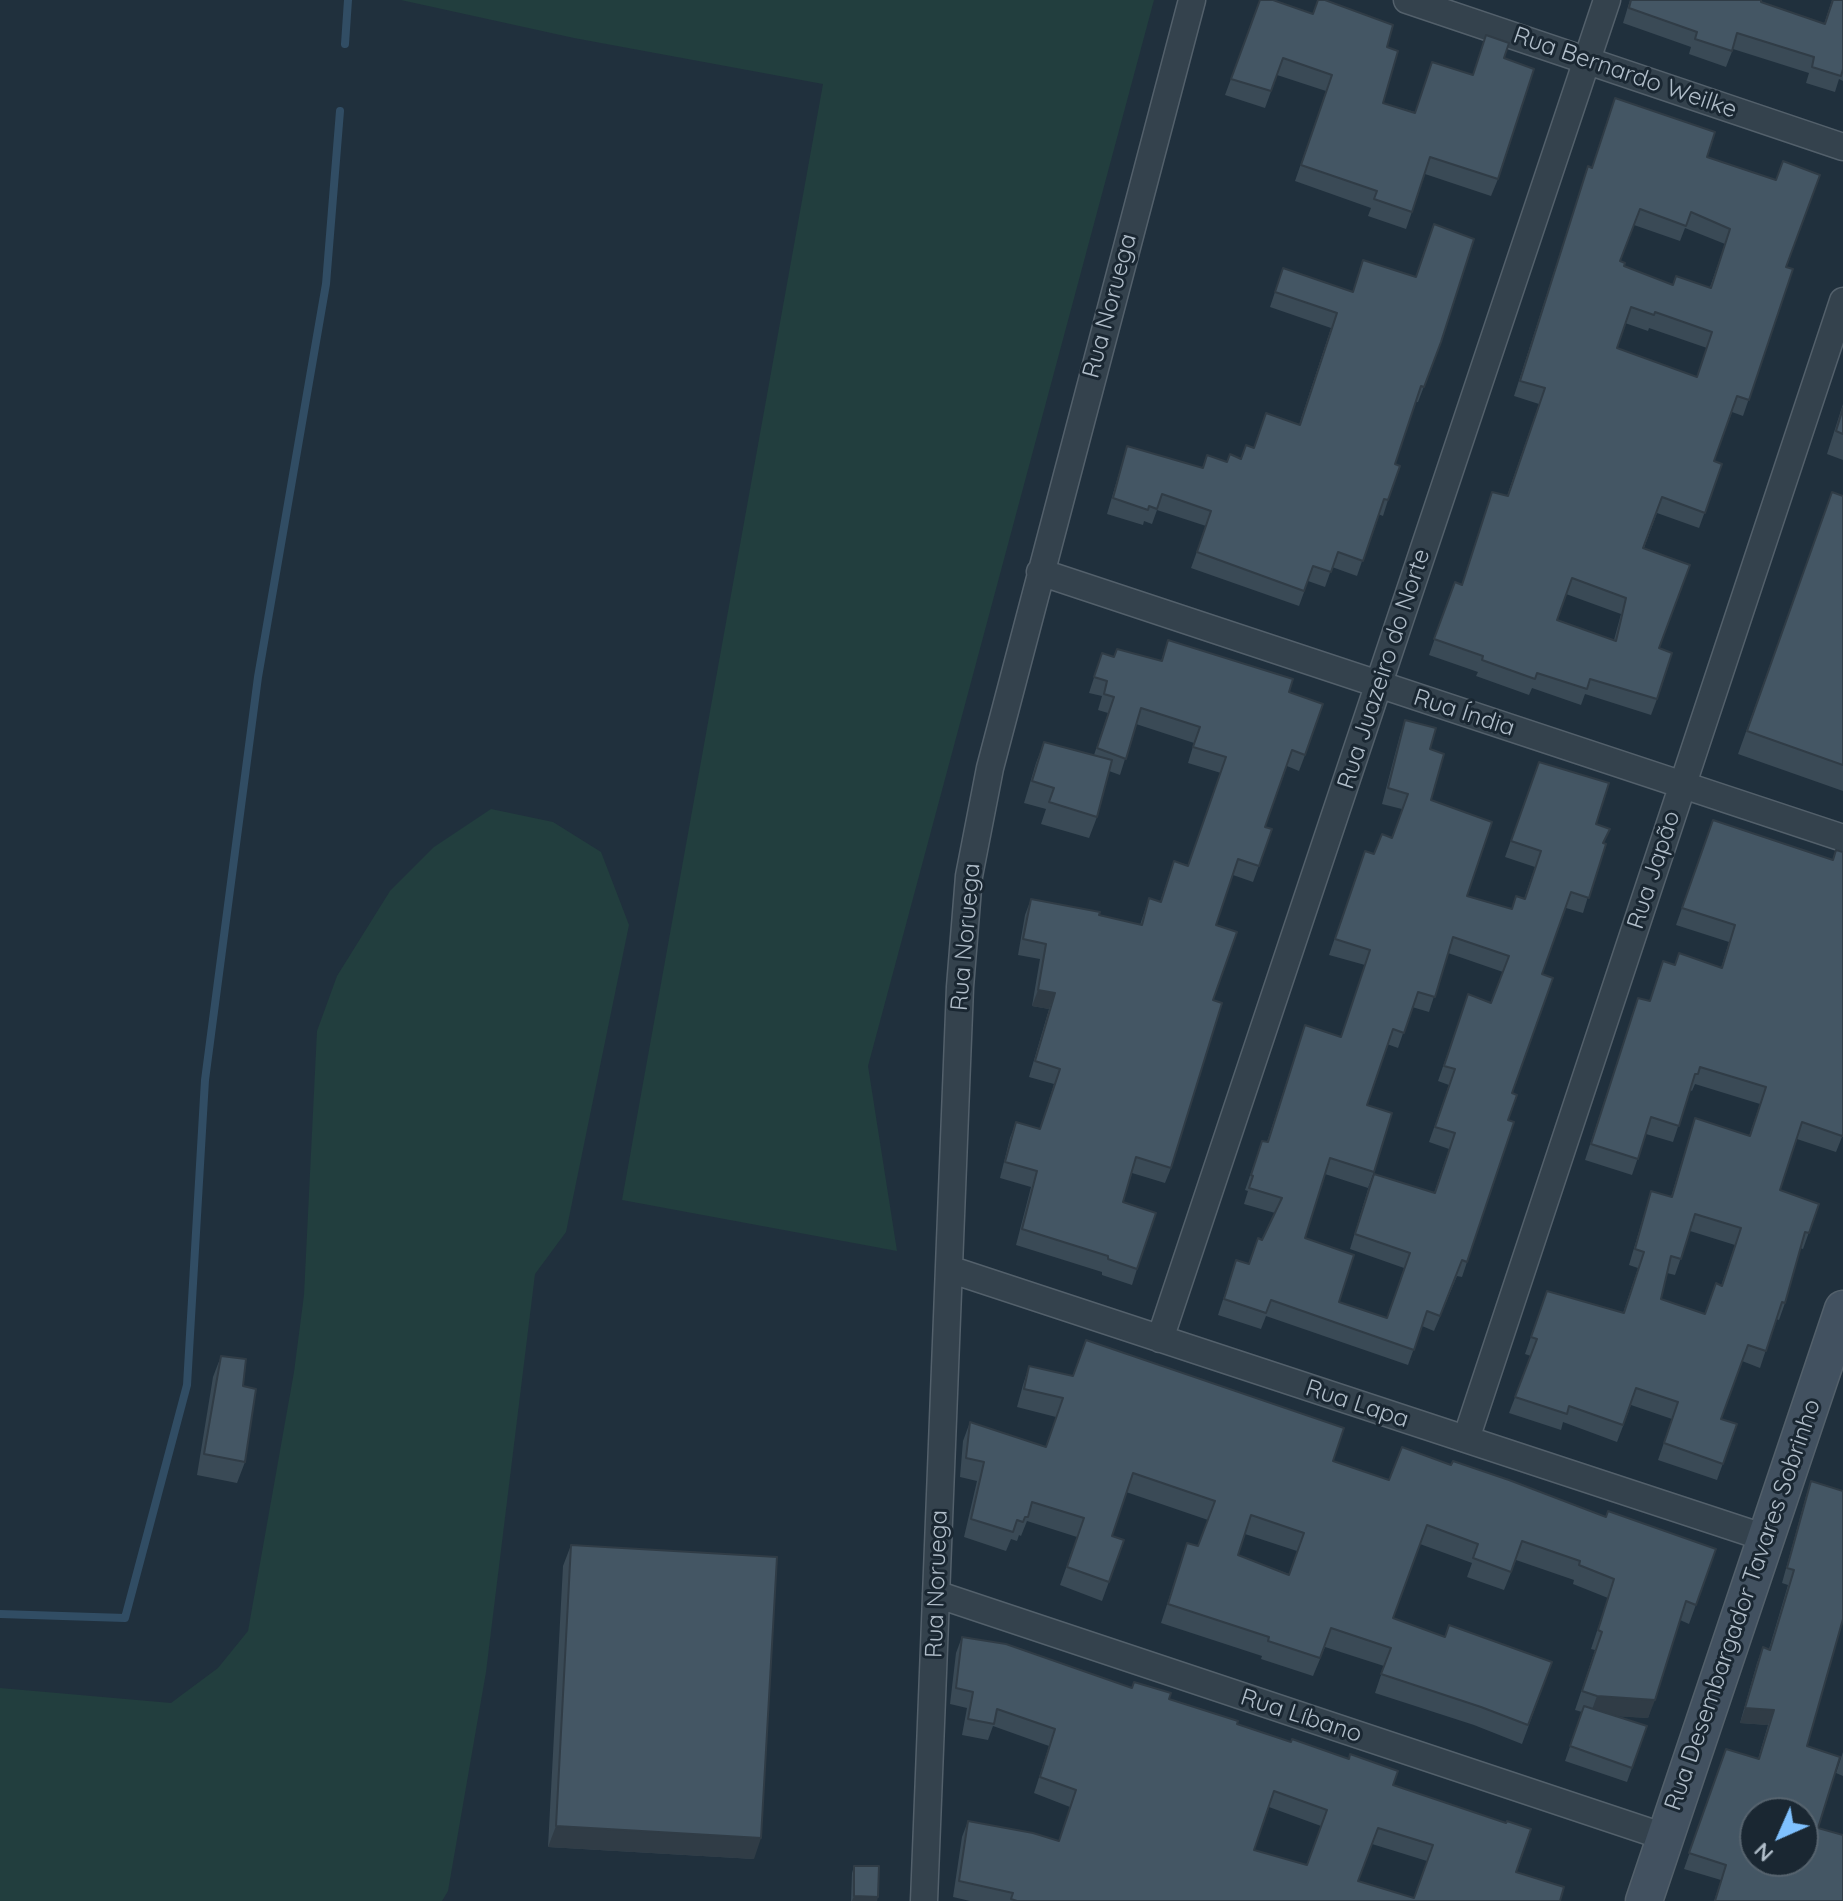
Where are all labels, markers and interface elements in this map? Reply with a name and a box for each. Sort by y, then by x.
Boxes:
street label: Rua Bernardo Weilke [1509,21,1741,125]
street label: Rua Noruega [1077,231,1143,381]
street label: Rua Juazeiro do Norte [1332,545,1436,793]
street label: Rua Índia [1410,683,1518,743]
street label: Rua Japão [1621,807,1687,933]
street label: Rua Noruega [945,862,987,1012]
street label: Rua Lapa [1302,1374,1412,1434]
street label: Rua Desembargador Tavares Sobrinho [1659,1396,1827,1814]
street label: Rua Noruega [920,1509,954,1659]
street label: Rua Líbano [1237,1683,1365,1749]
north arrow [1739,1797,1819,1877]
text: N [1748,1837,1779,1868]

